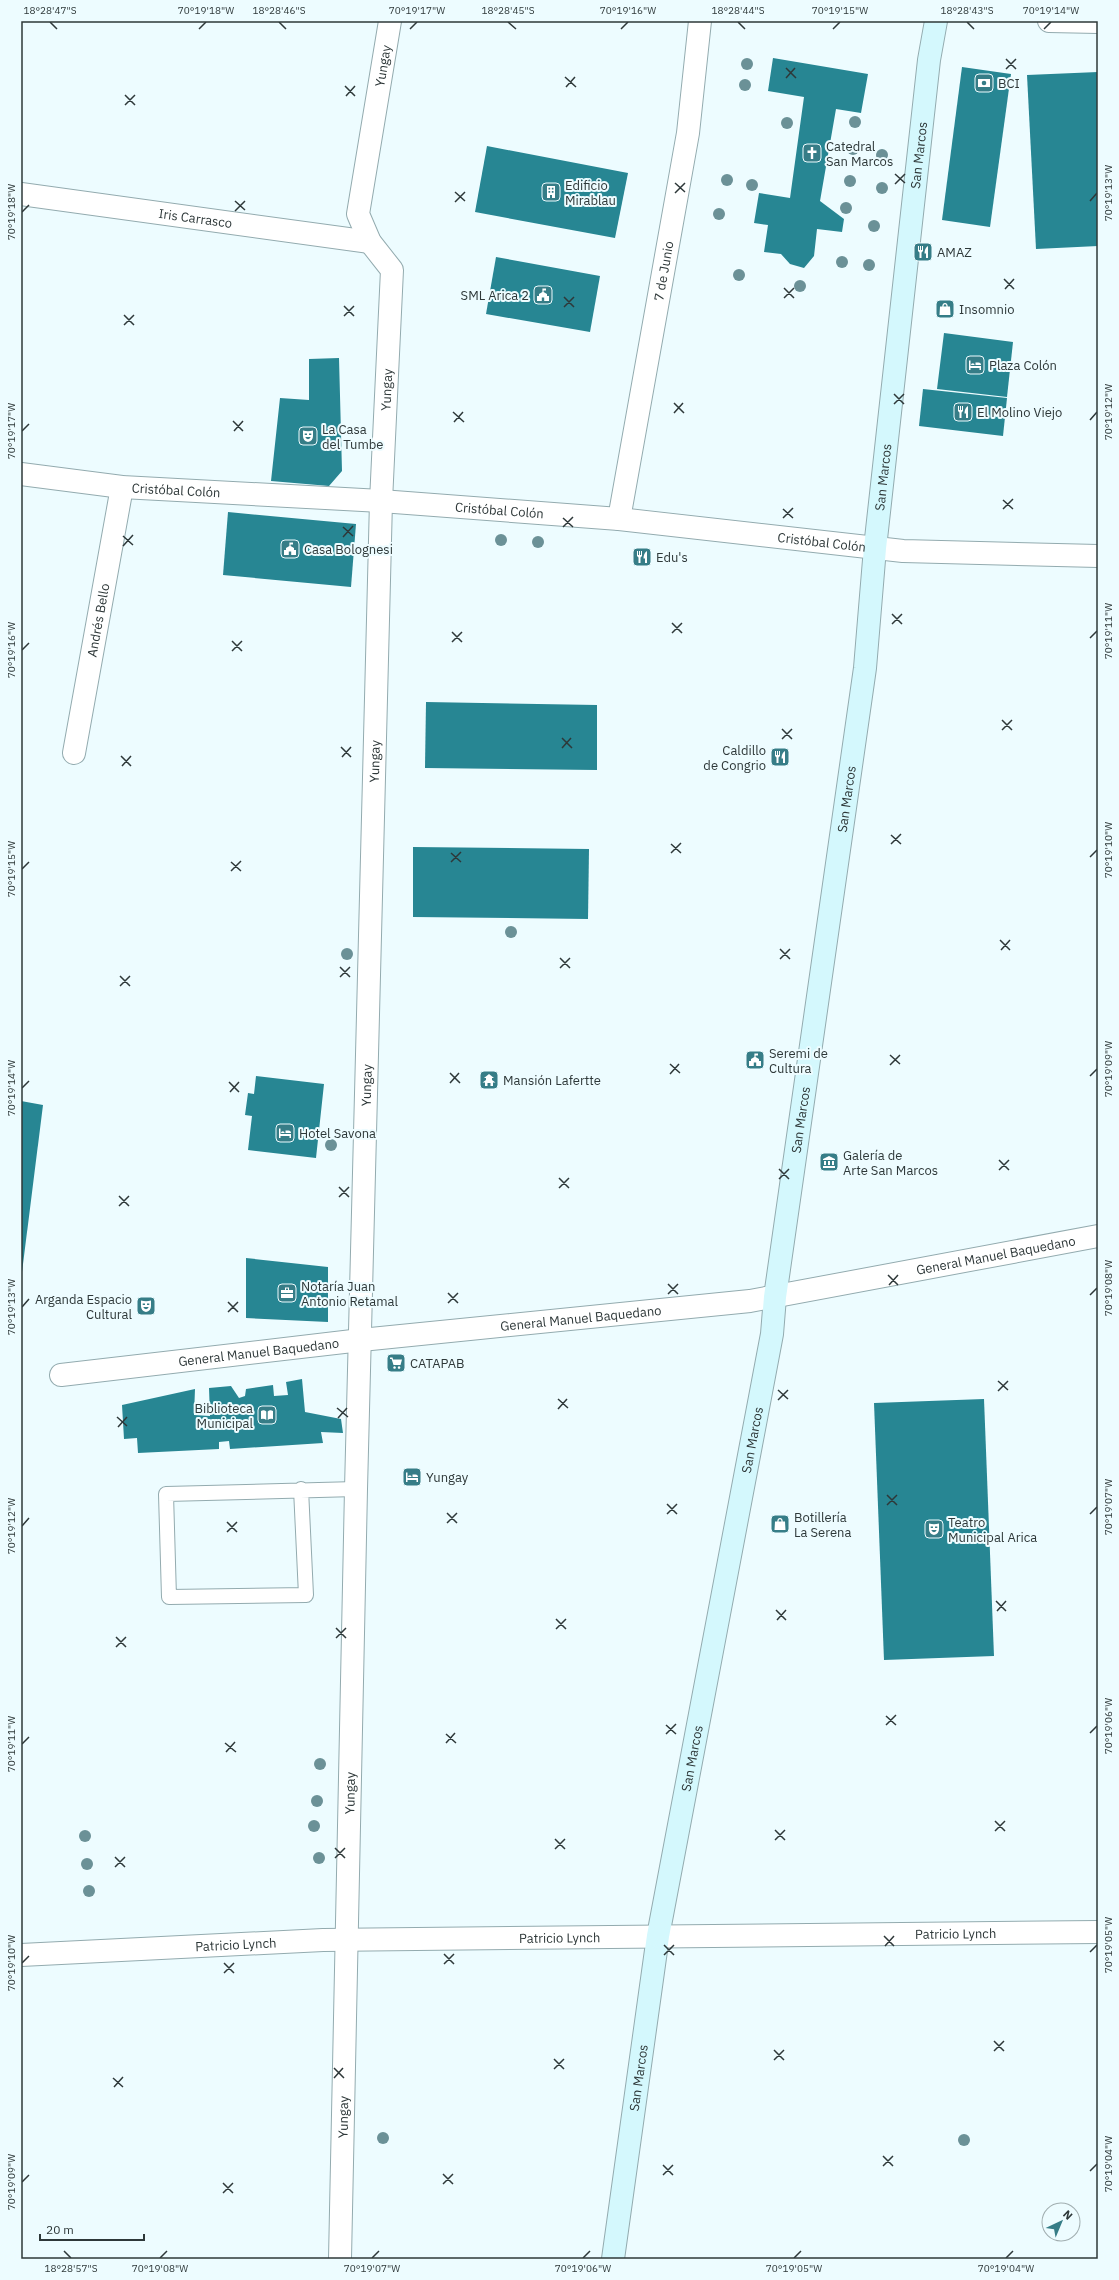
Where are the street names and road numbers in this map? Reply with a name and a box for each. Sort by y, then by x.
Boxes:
street label: Yungay [371,43,394,88]
street label: San Marcos [906,121,931,190]
street label: Iris Carrasco [157,205,233,231]
street label: 7 de Junio [650,240,677,302]
street label: Yungay [377,368,396,411]
street label: San Marcos [871,443,895,512]
street label: Cristóbal Colón [131,479,221,501]
street label: Cristóbal Colón [455,498,544,522]
street label: Cristóbal Colón [777,528,867,555]
street label: Andrés Bello [83,582,113,658]
street label: Yungay [365,740,383,783]
street label: San Marcos [833,764,859,834]
street label: Yungay [357,1063,375,1107]
street label: San Marcos [787,1085,814,1154]
street label: General Manuel Baquedano [915,1232,1077,1278]
street label: General Manuel Baquedano [500,1301,662,1334]
street label: General Manuel Baquedano [177,1334,340,1370]
street label: San Marcos [737,1405,767,1475]
street label: San Marcos [677,1724,706,1793]
street label: Yungay [341,1771,359,1814]
street label: Patricio Lynch [915,1925,996,1942]
street label: Patricio Lynch [519,1929,600,1946]
street label: Patricio Lynch [195,1934,277,1955]
street label: San Marcos [625,2043,651,2112]
street label: Yungay [334,2095,352,2138]

